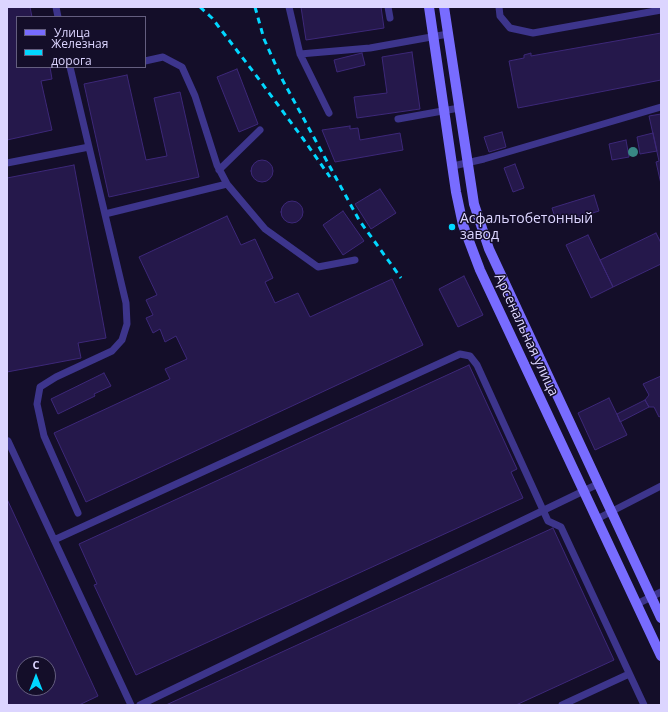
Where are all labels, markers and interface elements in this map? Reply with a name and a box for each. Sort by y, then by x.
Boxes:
legend [16,16,146,68]
text: Улица [54,24,90,41]
text: Железная дорога [51,35,108,69]
place label: Асфальтобетонный завод [460,211,593,244]
marker: Асфальтобетонный завод [447,222,457,232]
street label: Арсенальная улица [490,271,562,399]
north arrow [16,656,56,696]
text: С [32,657,40,672]

